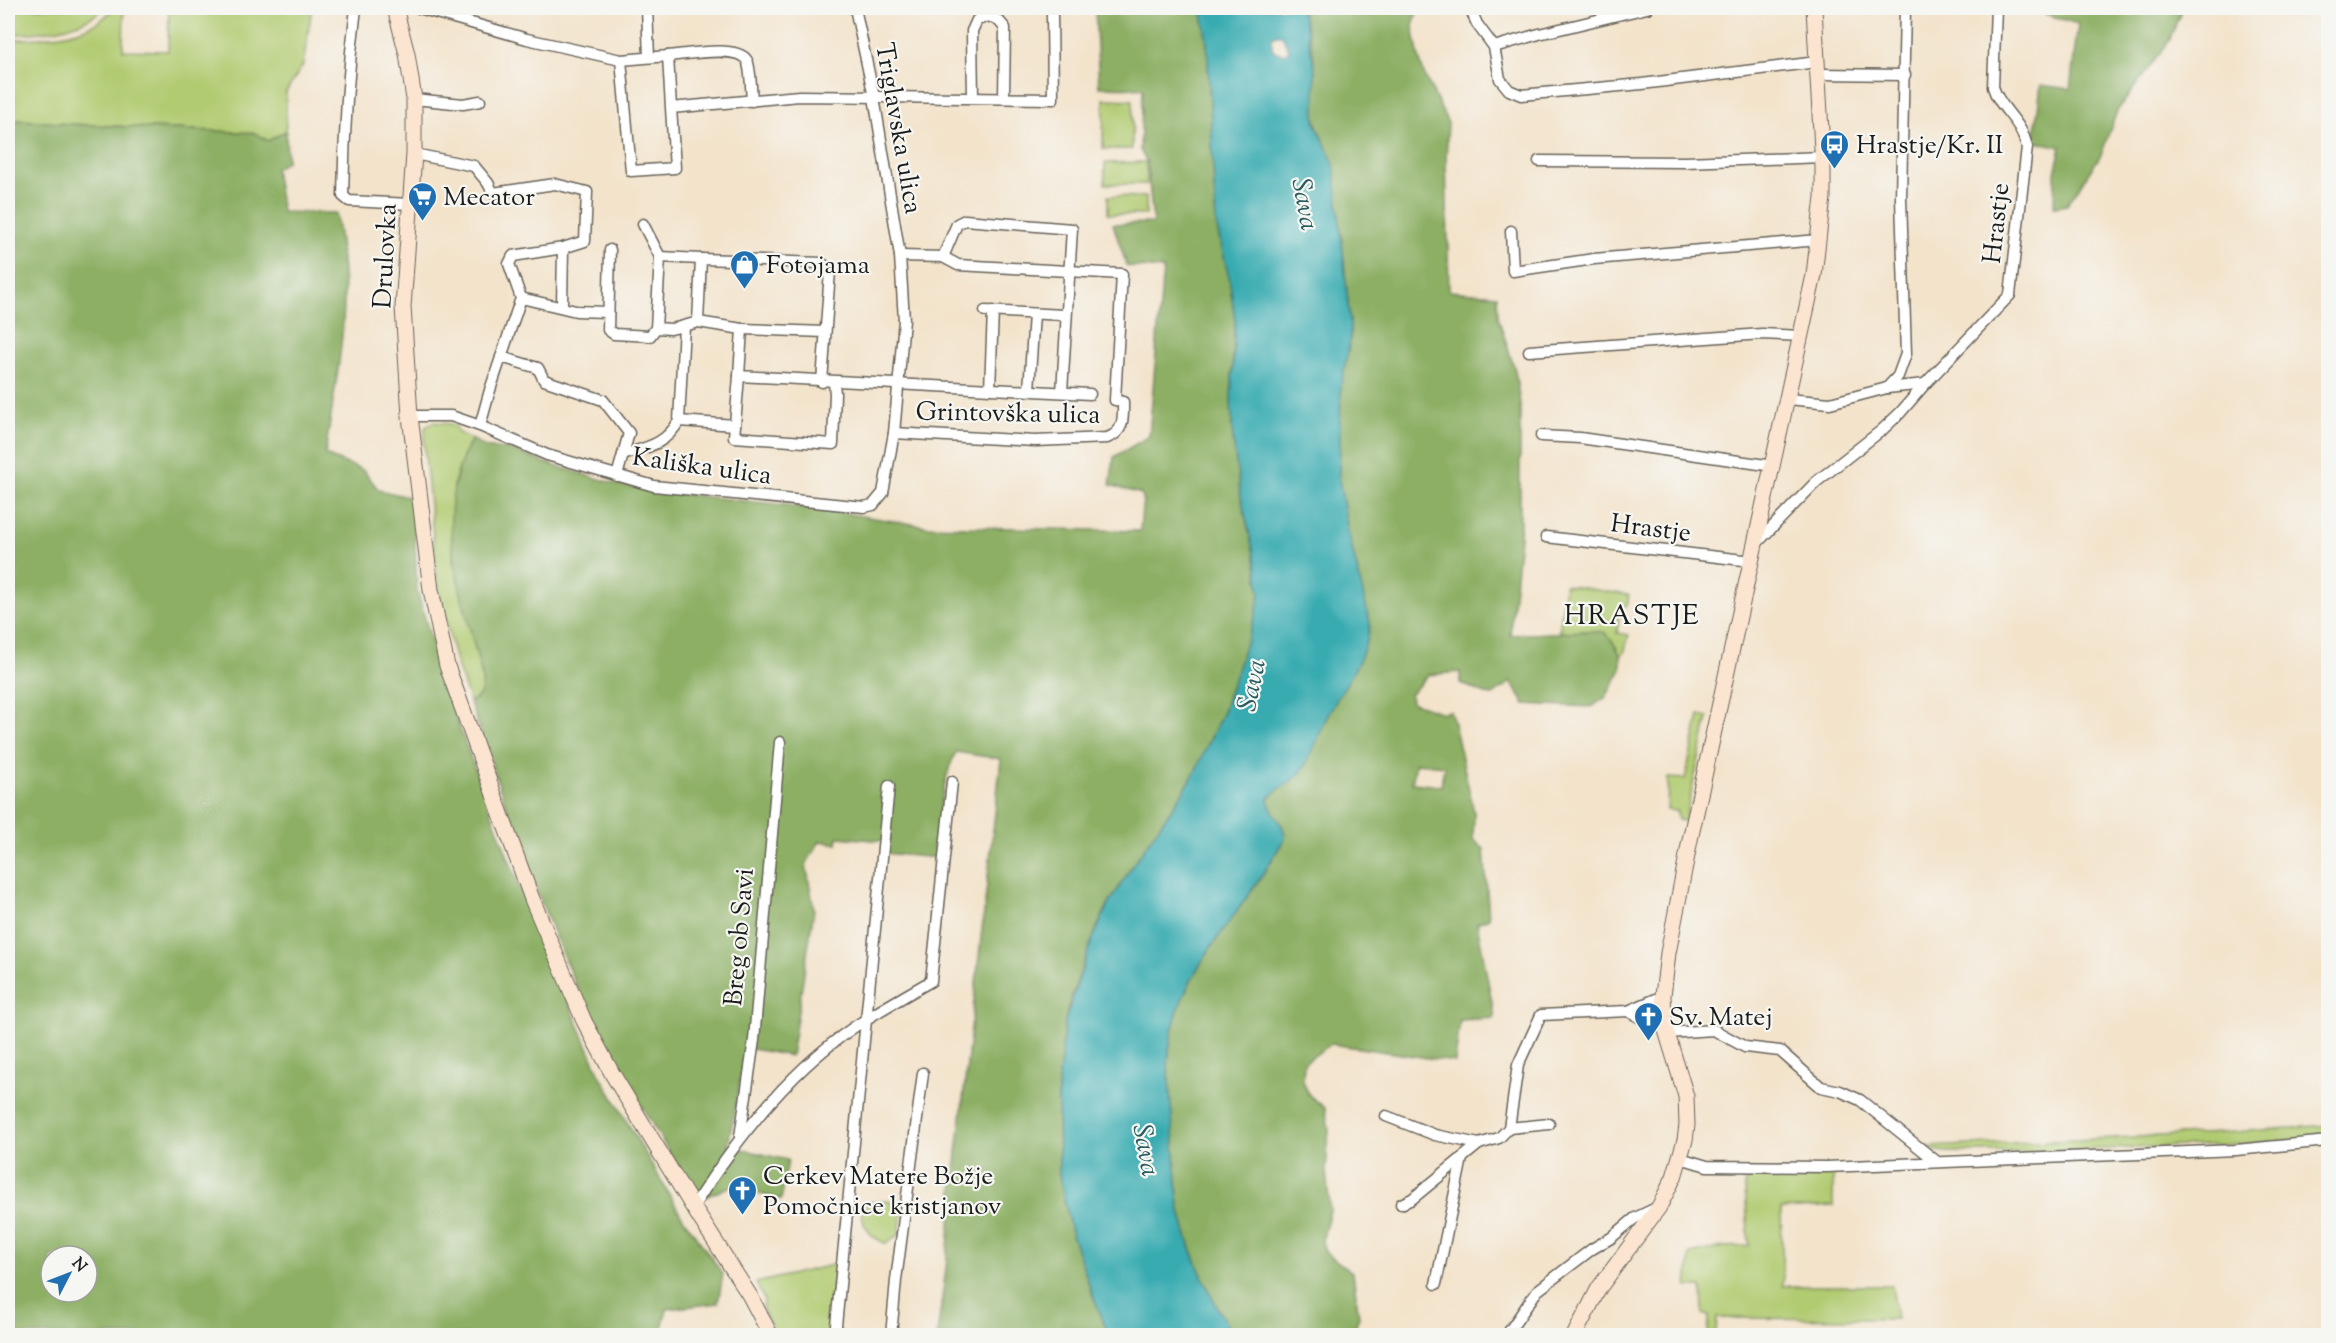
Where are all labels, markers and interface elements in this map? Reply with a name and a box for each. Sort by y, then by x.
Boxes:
street label: Triglavska ulica [864,40,931,217]
bus stop icon: Hrastje/Kr. II [1819,128,1851,170]
place label: Hrastje/Kr. II [1856,128,2004,165]
water label: Sava [1280,175,1327,234]
supermarket icon: Mecator [406,180,438,222]
place label: Mecator [443,180,535,217]
street label: Hrastje [1975,181,2020,265]
street label: Drulovka [365,203,408,310]
shop icon: Fotojama [729,248,761,290]
place label: Fotojama [766,248,870,285]
street label: Grintovška ulica [915,394,1101,435]
street label: Kališka ulica [629,439,774,496]
street label: Hrastje [1608,506,1693,553]
district label: HRASTJE [1564,597,1700,637]
water label: Sava [1229,656,1278,715]
street label: Breg ob Savi [716,867,765,1008]
church icon: Sv. Matej [1632,1000,1664,1042]
place label: Sv. Matej [1669,1000,1772,1037]
water label: Sava [1121,1121,1168,1180]
place label: Cerkev Matere Božje Pomočnice kristjanov [763,1159,1002,1226]
church icon: Cerkev Matere Božje Pomočnice kristjanov [726,1174,758,1216]
north arrow [39,1244,99,1304]
text: N [65,1253,91,1278]

